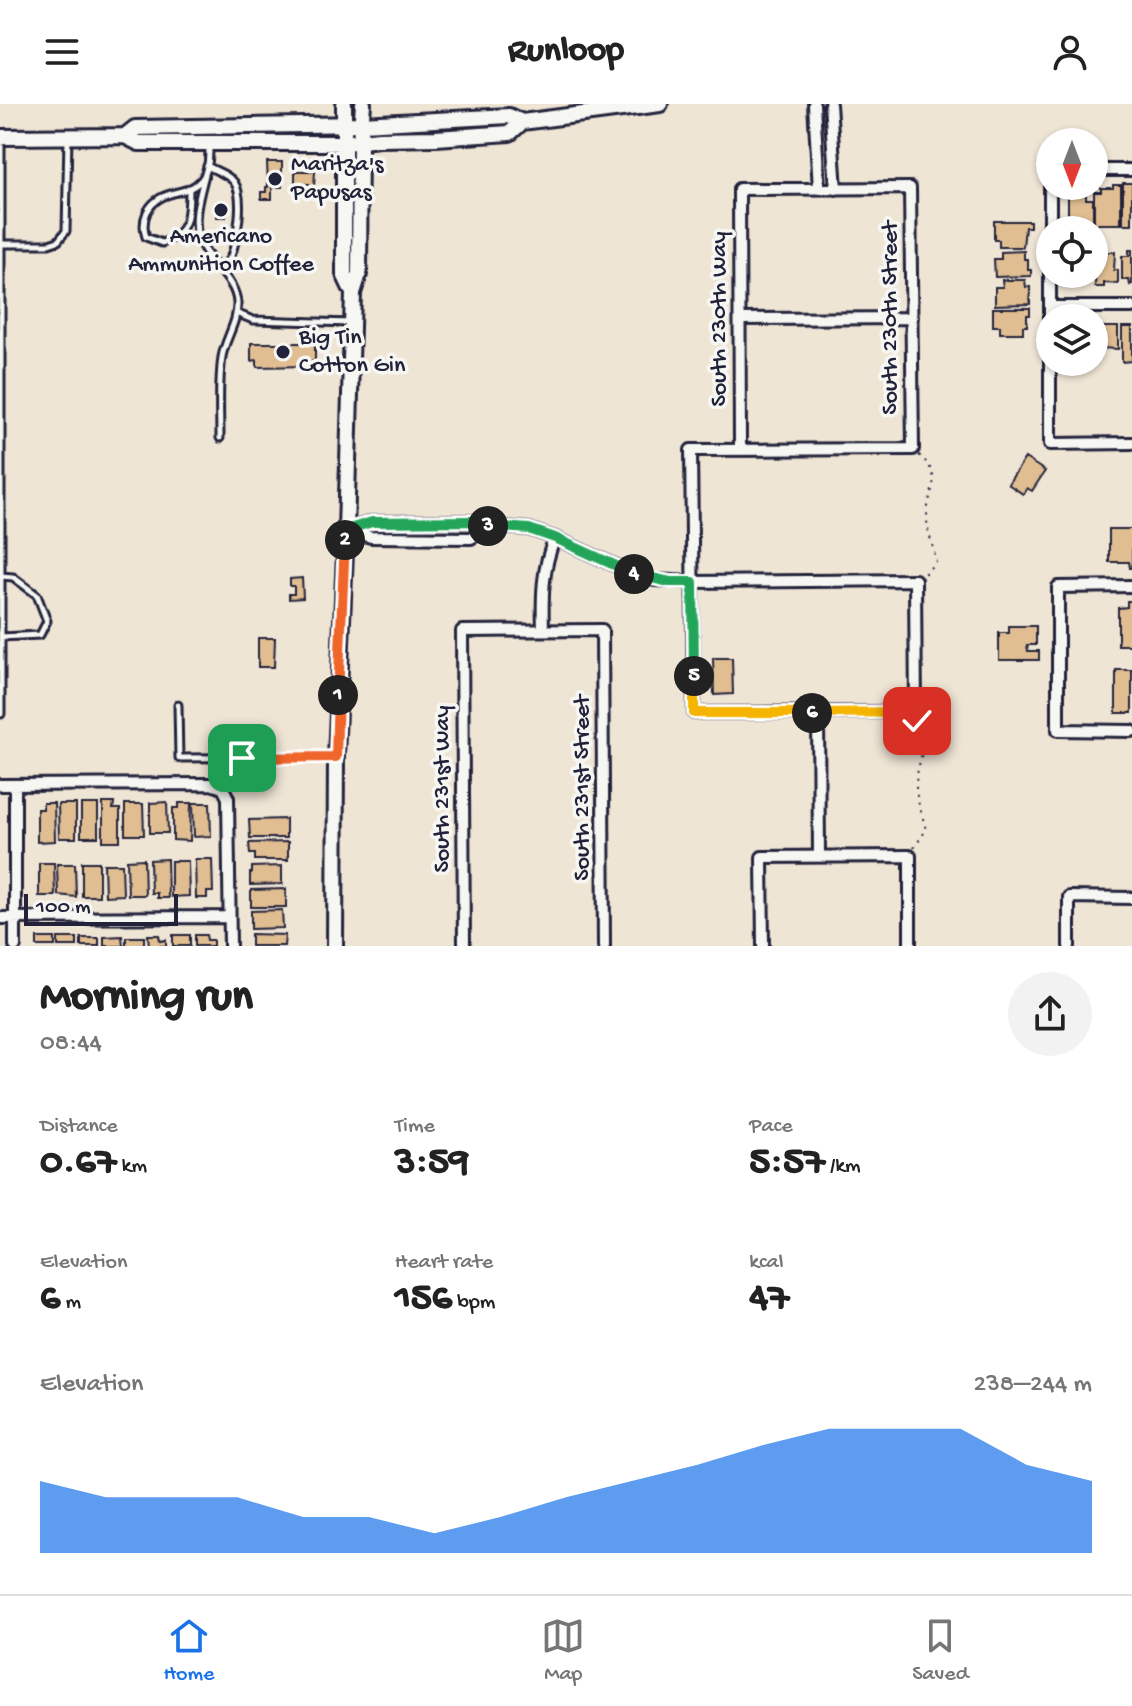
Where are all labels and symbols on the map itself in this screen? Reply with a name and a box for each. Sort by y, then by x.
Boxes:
north arrow [1036,128,1108,200]
place label: Maritza's Papusas [290,151,384,208]
marker: Maritza's Papusas [266,170,284,188]
marker: Americano Ammunition Coffee [212,201,230,219]
street label: South 230th Street [877,219,906,415]
place label: Americano Ammunition Coffee [128,223,314,280]
street label: South 230th Way [706,231,735,406]
place label: Big Tin Cotton Gin [298,324,406,381]
marker: Big Tin Cotton Gin [274,343,292,361]
pin: 3 [468,506,508,546]
pin: 2 [325,520,365,560]
pin: 4 [614,554,654,594]
pin: 5 [674,656,714,696]
pin: 1 [318,675,358,715]
pin [883,687,951,755]
street label: South 231st Street [569,693,598,881]
pin: 6 [792,693,832,733]
street label: South 231st Way [429,705,458,873]
pin [208,724,276,792]
scale bar [24,890,178,926]

